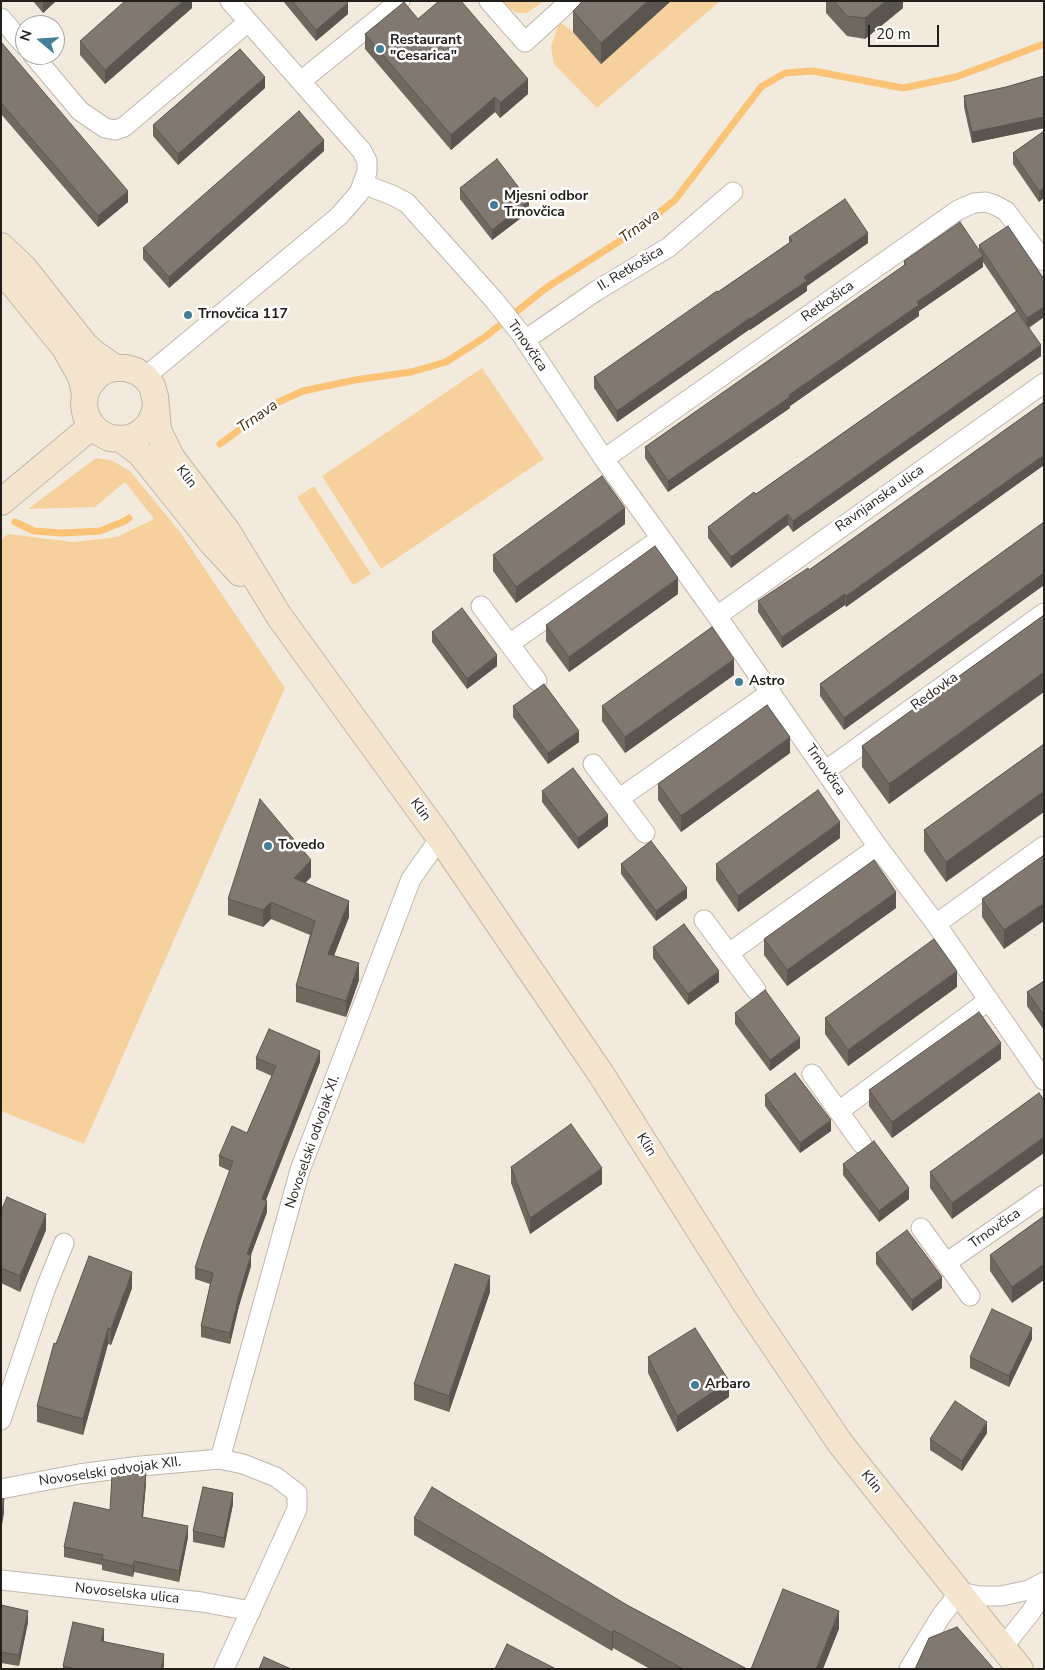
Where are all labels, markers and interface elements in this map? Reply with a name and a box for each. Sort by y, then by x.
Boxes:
north arrow [15,15,65,65]
scale bar [870,15,941,47]
text: 20 m [876,24,911,44]
text: N [16,28,37,43]
place label: Restaurant "Cesarica" [390,33,462,65]
marker: Restaurant "Cesarica" [374,43,386,55]
place label: Mjesni odbor Trnovčica [504,189,588,222]
marker: Mjesni odbor Trnovčica [488,199,500,211]
water label: Trnava [616,206,664,248]
street label: II. Retkošica [595,243,667,295]
street label: Retkošica [799,278,857,326]
place label: Trnovčica 117 [198,307,288,323]
marker: Trnovčica 117 [182,309,194,321]
street label: Trnovčica [503,317,551,375]
water label: Trnava [234,397,282,437]
street label: Klin [172,462,200,492]
street label: Ravnjanska ulica [832,462,928,536]
street label: Redovka [908,669,962,715]
place label: Astro [749,674,785,690]
marker: Astro [733,676,745,688]
street label: Trnovčica [801,741,849,799]
street label: Klin [406,795,434,825]
place label: Tovedo [278,838,325,854]
marker: Tovedo [262,840,274,852]
street label: Novoselski odvojak XI. [282,1073,344,1211]
street label: Klin [632,1130,660,1160]
street label: Trnovčica [966,1205,1024,1253]
place label: Arbaro [705,1377,750,1393]
marker: Arbaro [689,1379,701,1391]
street label: Novoselski odvojak XII. [38,1454,182,1490]
street label: Klin [857,1467,885,1497]
street label: Novoselska ulica [74,1580,180,1608]

